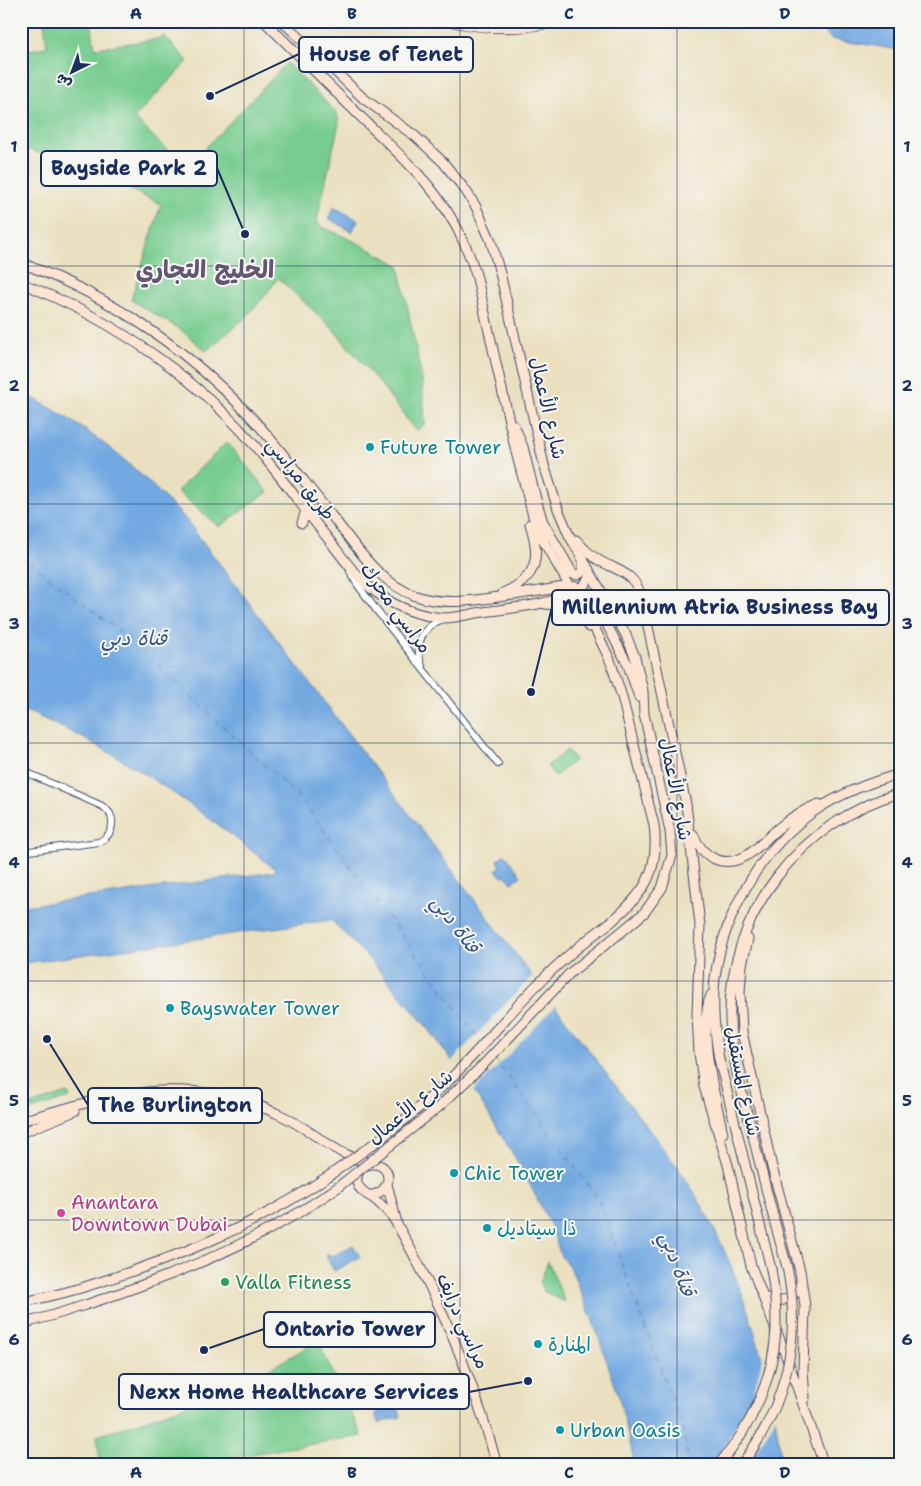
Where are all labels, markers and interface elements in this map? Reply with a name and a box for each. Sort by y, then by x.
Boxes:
text: A [130,3,142,24]
text: B [347,3,357,24]
text: C [564,3,574,24]
text: D [779,3,791,24]
callout: House of Tenet [299,37,473,72]
text: House of Tenet [309,41,463,67]
north arrow [48,48,98,98]
text: ش [52,70,75,94]
text: 1 [10,136,18,157]
text: 1 [903,136,911,157]
callout: Bayside Park 2 [41,151,217,186]
text: Bayside Park 2 [51,155,207,181]
district label: الخليج التجاري [136,254,274,288]
street label: شارع الأعمال [523,354,572,462]
text: 2 [8,375,20,396]
text: 2 [901,375,913,396]
street label: طريق مراسي [258,433,341,528]
place label: Future Tower [380,435,501,460]
marker: Future Tower [364,441,376,453]
street label: مراسي محرك [351,558,437,661]
callout: Millennium Atria Business Bay [552,590,889,625]
text: Millennium Atria Business Bay [562,594,878,620]
text: 3 [8,613,20,634]
text: 3 [901,613,913,634]
water label: قناة دبي [101,625,169,656]
street label: شارع الأعمال [653,735,698,843]
text: 4 [8,852,20,873]
text: 4 [901,852,913,873]
water label: قناة دبي [422,890,487,963]
place label: Bayswater Tower [180,996,340,1021]
marker: Bayswater Tower [164,1002,176,1014]
street label: شارع المستقبل [718,1024,767,1138]
street label: شارع الأعمال [362,1064,459,1151]
callout: The Burlington [88,1088,262,1123]
text: 5 [9,1090,19,1111]
text: 5 [902,1090,912,1111]
text: The Burlington [98,1092,252,1118]
place label: Chic Tower [464,1161,565,1186]
marker: Chic Tower [448,1167,460,1179]
place label: Anantara Downtown Dubai [71,1190,228,1237]
marker: Anantara Downtown Dubai [55,1207,67,1219]
place label: ذا سيتاديل [497,1216,577,1241]
marker: ذا سيتاديل [481,1222,493,1234]
water label: قناة دبي [650,1229,702,1303]
street label: مراسي درايف [427,1269,495,1375]
place label: Valla Fitness [235,1270,352,1295]
marker: Valla Fitness [219,1276,231,1288]
callout: Ontario Tower [264,1312,435,1347]
text: Ontario Tower [274,1316,426,1342]
text: 6 [8,1329,20,1350]
text: 6 [901,1329,913,1350]
place label: المنارة [548,1332,591,1357]
marker: المنارة [532,1338,544,1350]
callout: Nexx Home Healthcare Services [119,1374,469,1409]
text: Nexx Home Healthcare Services [129,1379,459,1405]
place label: Urban Oasis [570,1418,681,1443]
marker: Urban Oasis [554,1424,566,1436]
text: A [130,1462,142,1483]
text: B [347,1462,357,1483]
text: C [564,1462,574,1483]
text: D [779,1462,791,1483]

